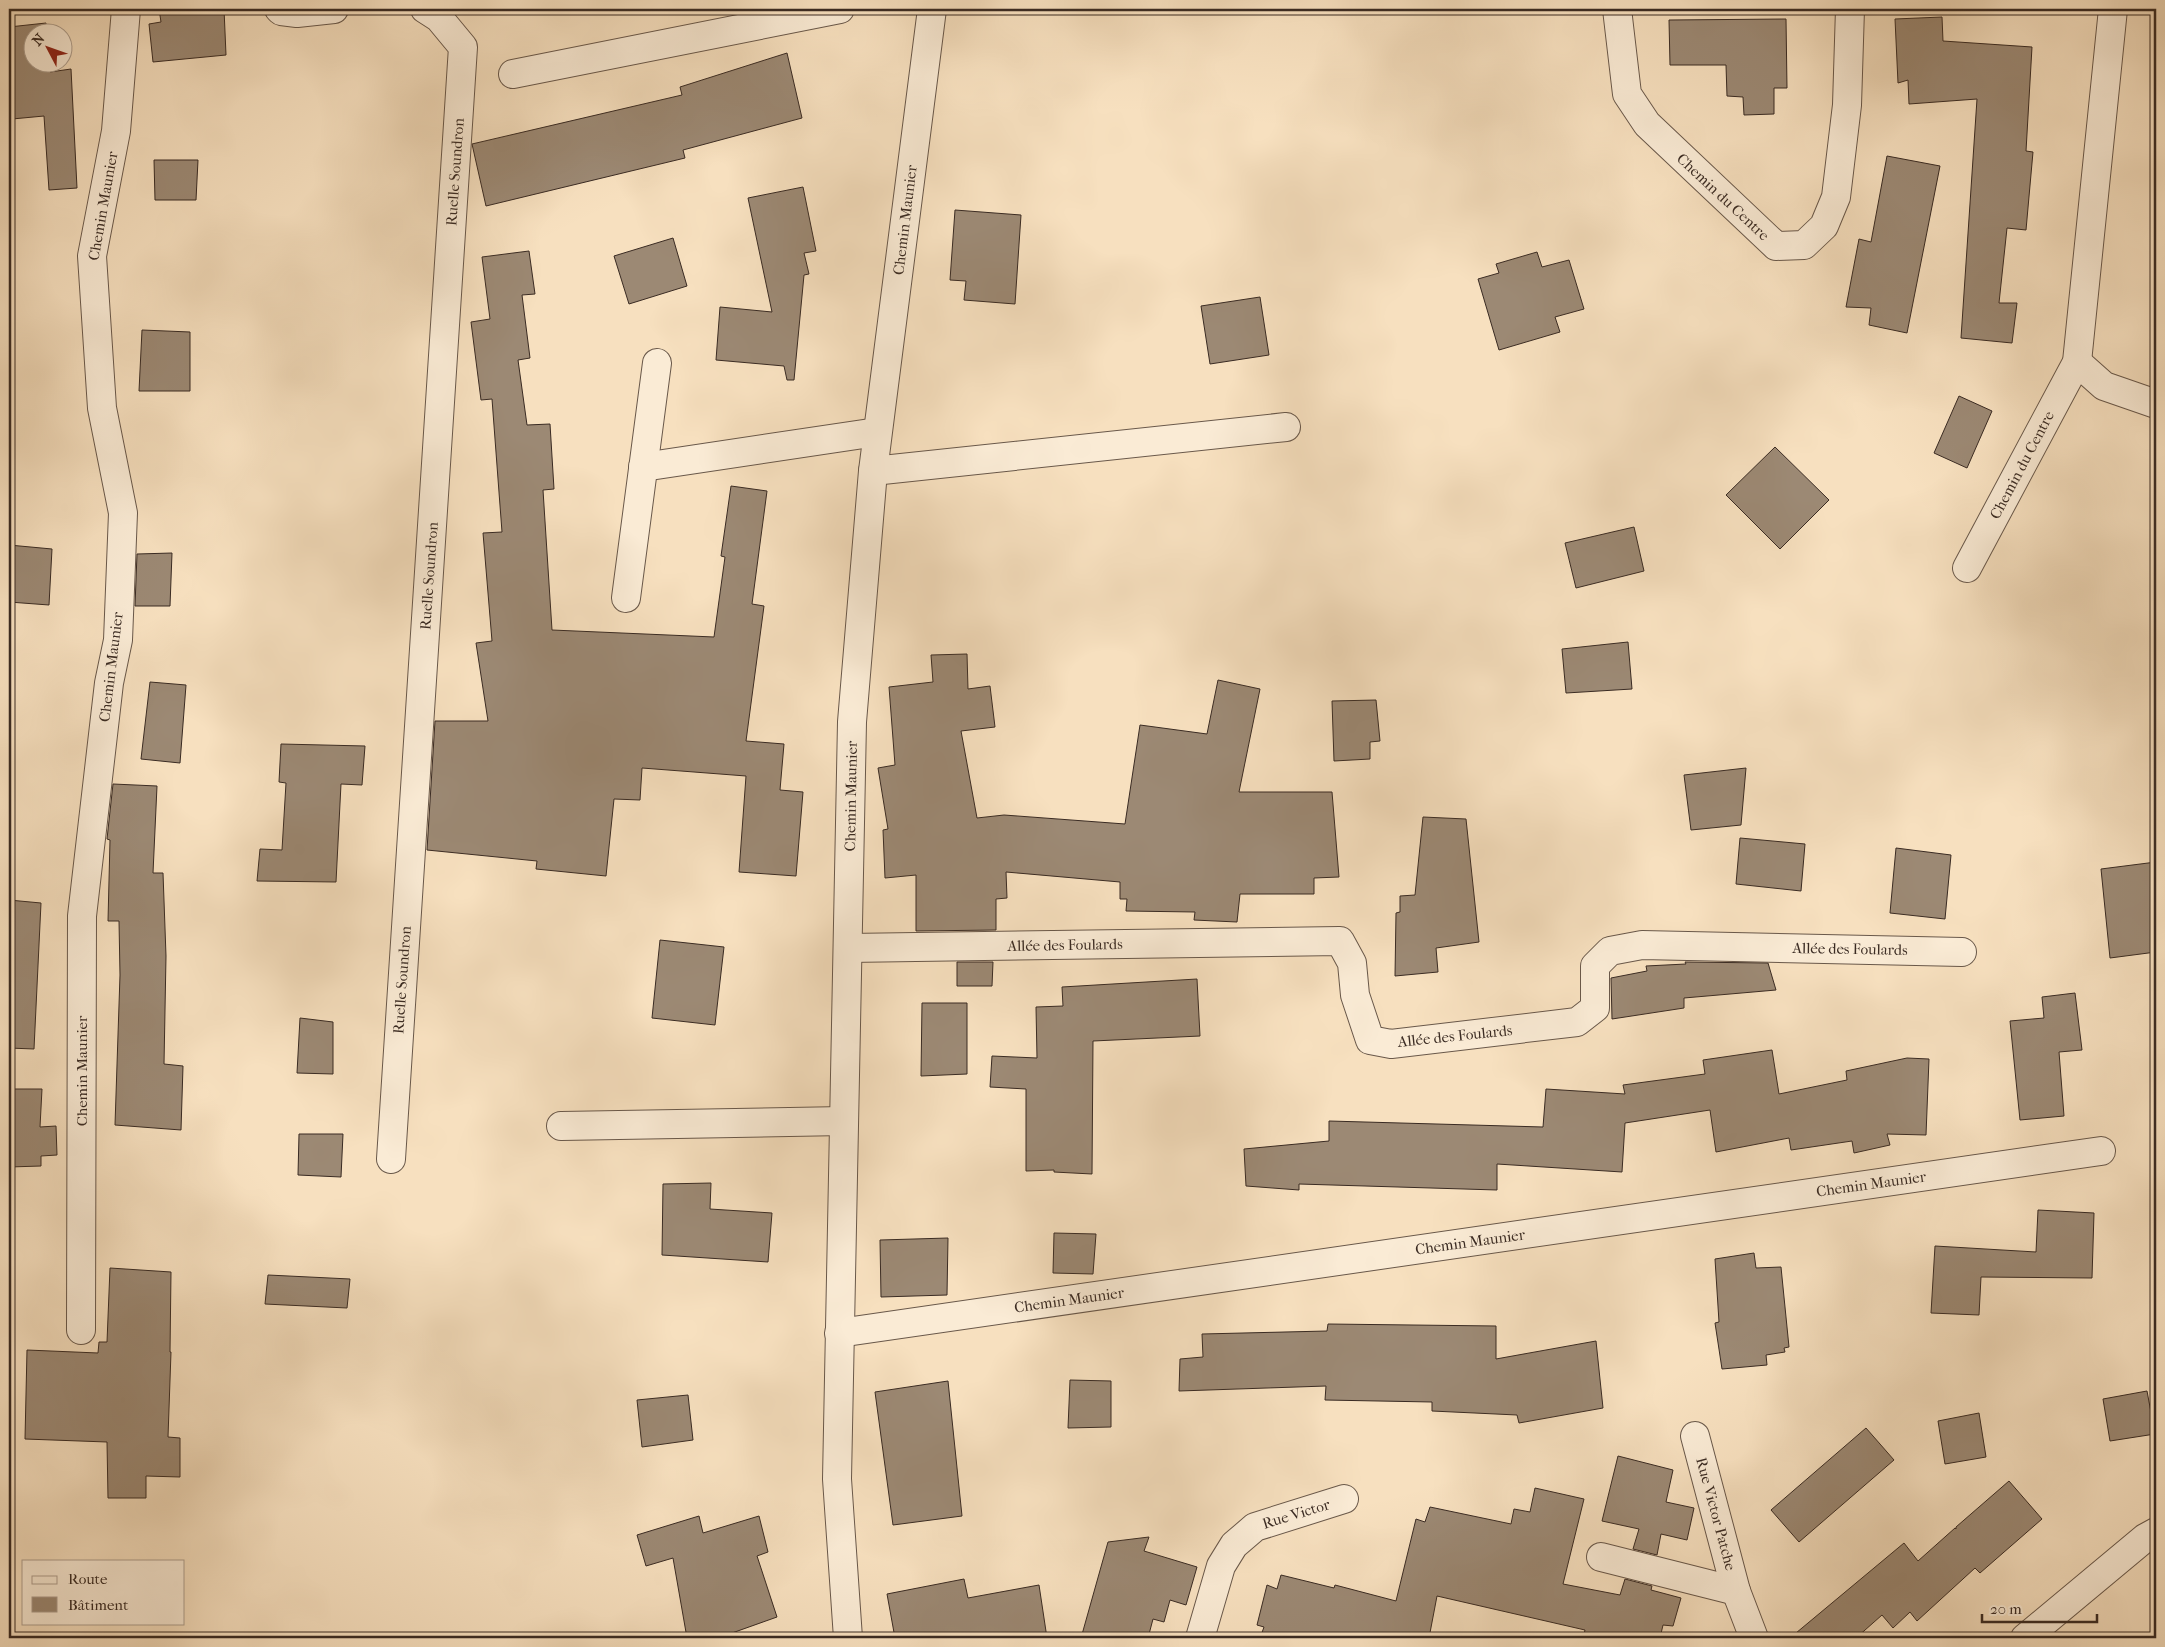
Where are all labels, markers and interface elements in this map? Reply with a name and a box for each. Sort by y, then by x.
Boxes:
north arrow [22,22,72,72]
text: N [29,30,49,49]
street label: Ruelle Soundron [442,117,468,227]
street label: Chemin Maunier [85,149,122,262]
street label: Chemin du Centre [1673,150,1773,245]
street label: Chemin Maunier [889,163,921,276]
street label: Chemin du Centre [1986,407,2058,522]
street label: Ruelle Soundron [416,521,442,631]
street label: Chemin Maunier [95,610,127,723]
street label: Chemin Maunier [841,740,861,851]
street label: Ruelle Soundron [389,925,415,1035]
street label: Allée des Foulards [1006,935,1123,955]
street label: Allée des Foulards [1791,939,1908,959]
street label: Chemin Maunier [73,1015,91,1126]
street label: Allée des Foulards [1396,1021,1514,1051]
street label: Chemin Maunier [1815,1167,1928,1201]
street label: Chemin Maunier [1414,1225,1527,1259]
street label: Chemin Maunier [1013,1283,1126,1317]
street label: Rue Victor Patche [1692,1455,1740,1573]
street label: Rue Victor [1260,1495,1333,1533]
legend [22,1560,185,1624]
text: Route [68,1570,108,1588]
scale bar [1982,1592,2098,1624]
text: Bâtiment [68,1596,129,1614]
text: 20 m [1990,1600,2022,1618]

